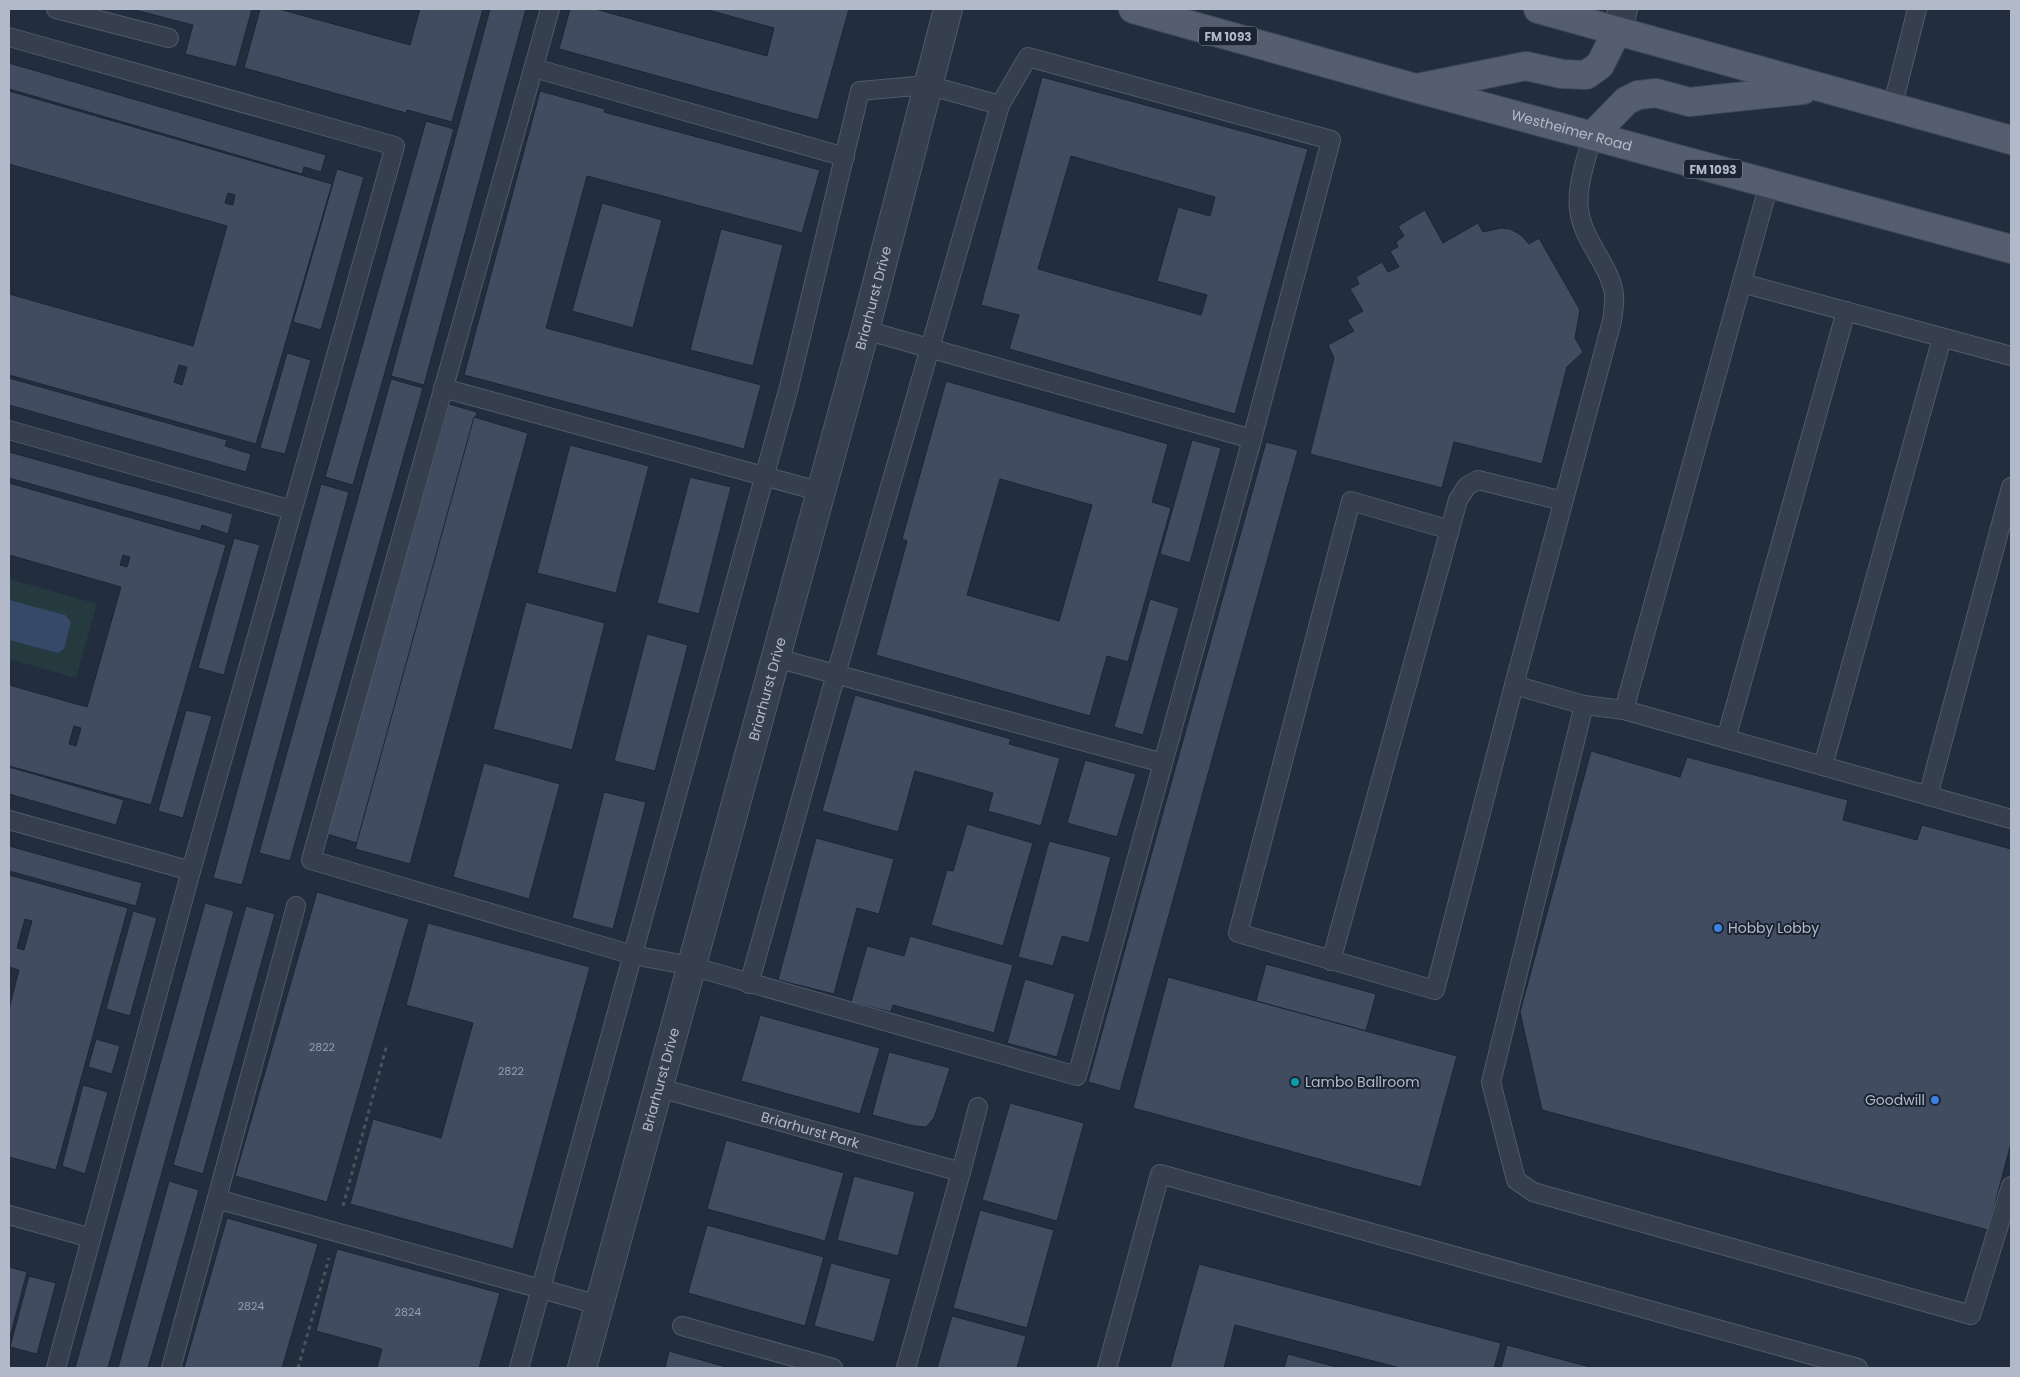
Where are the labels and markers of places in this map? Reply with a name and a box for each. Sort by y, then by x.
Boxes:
place label: Hobby Lobby [1728,918,1819,938]
marker: Hobby Lobby [1712,922,1724,934]
place label: Lambo Ballroom [1305,1072,1420,1092]
marker: Lambo Ballroom [1289,1076,1301,1088]
place label: Goodwill [1865,1090,1925,1110]
marker: Goodwill [1929,1094,1941,1106]

